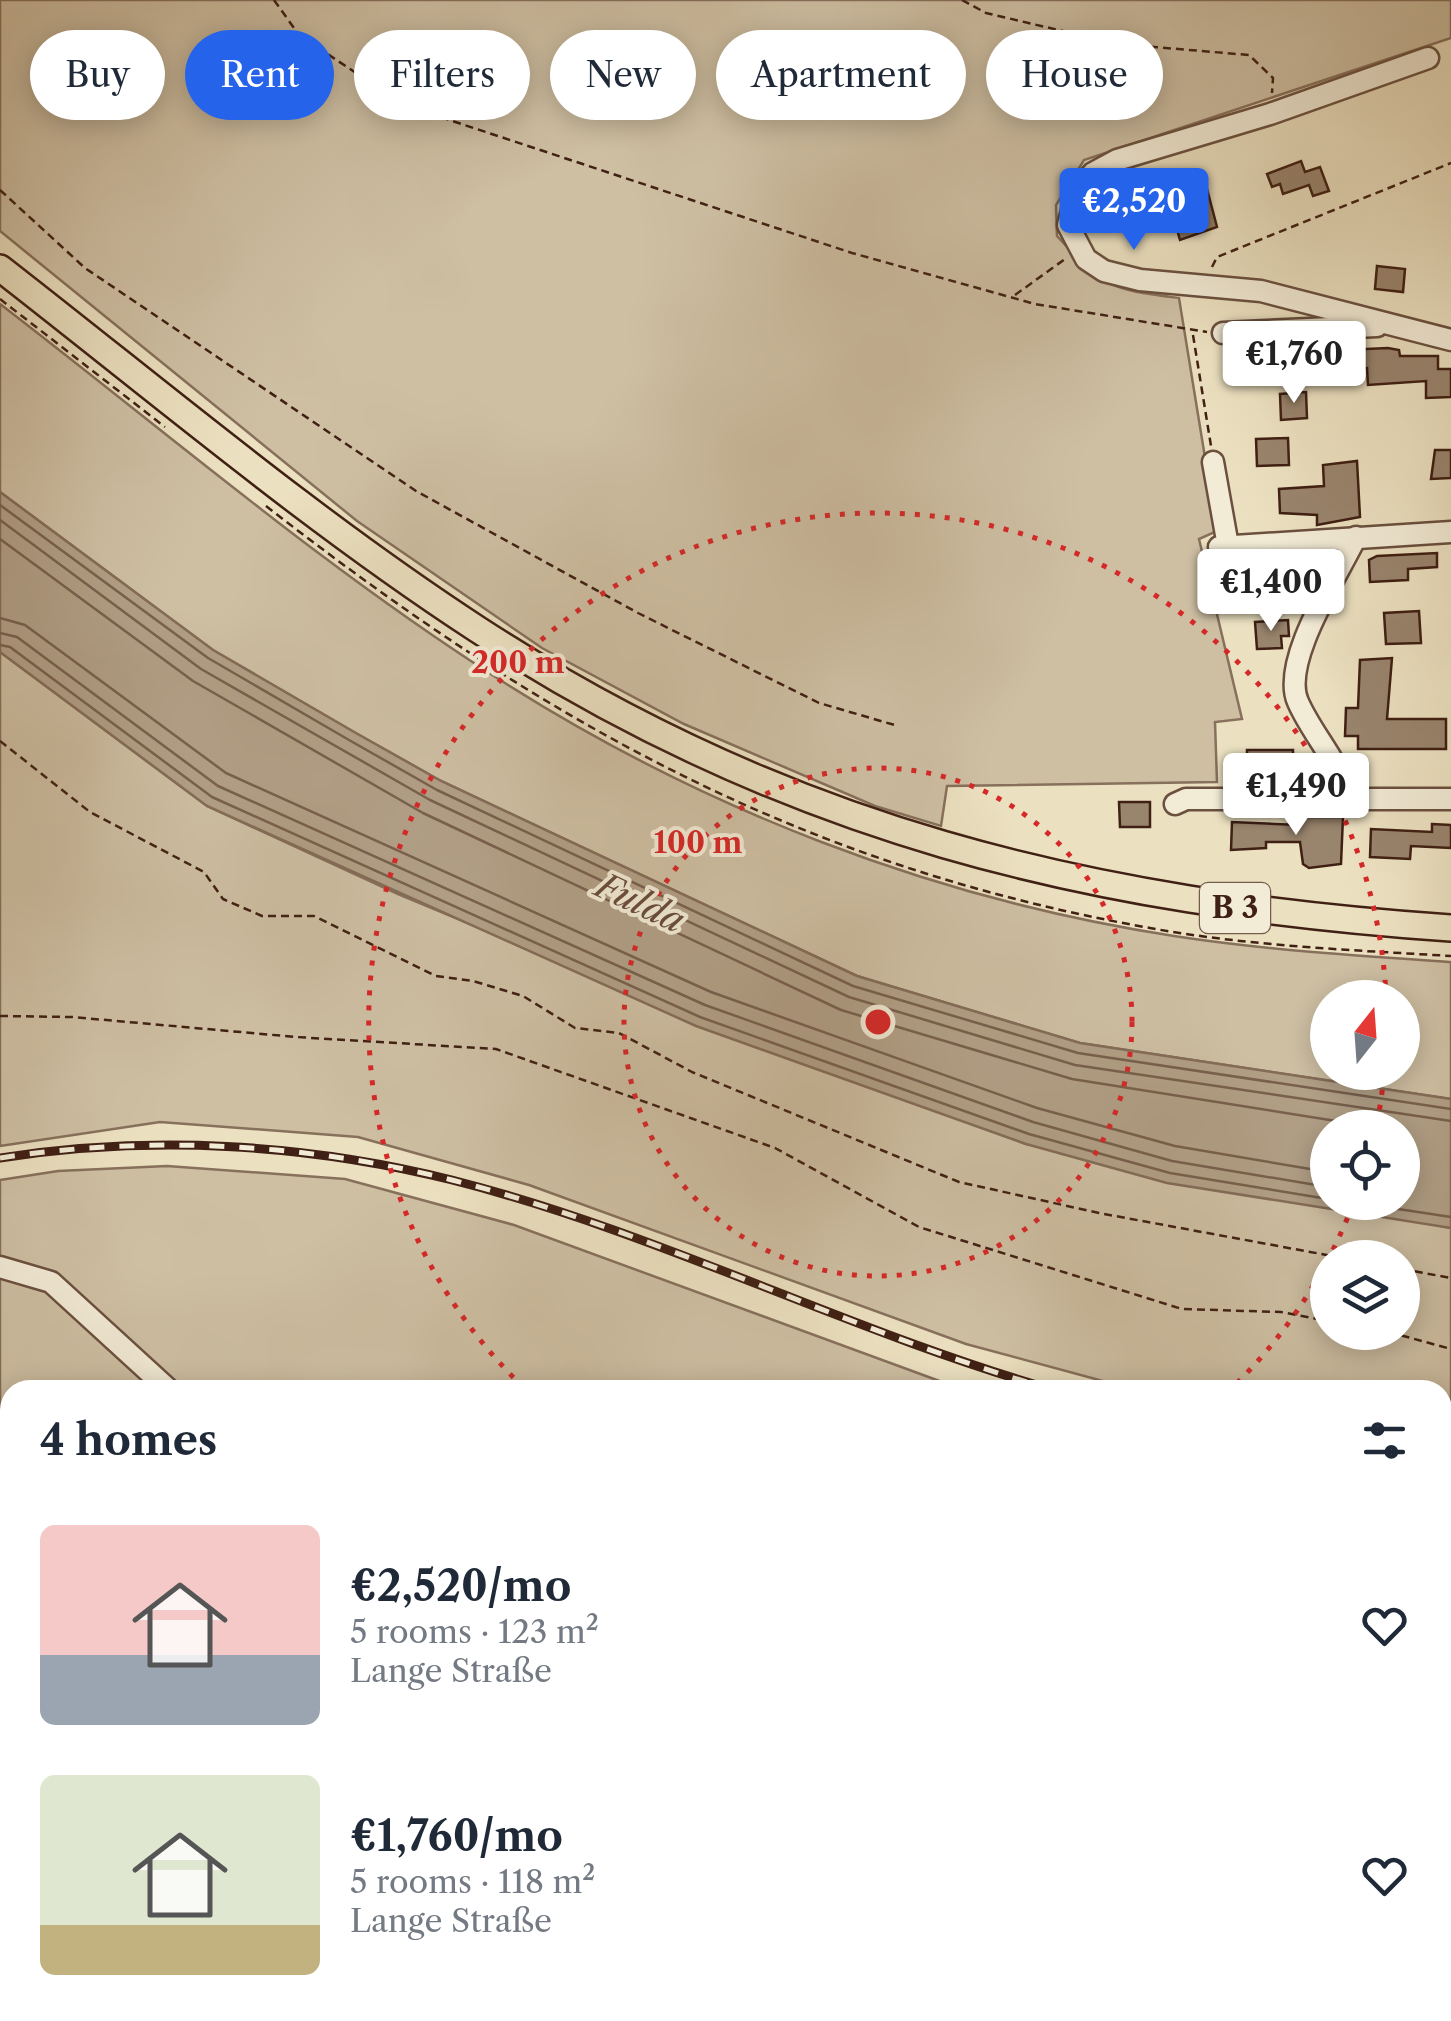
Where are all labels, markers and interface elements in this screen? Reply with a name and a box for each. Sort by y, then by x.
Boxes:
chip: Buy [30,30,165,120]
chip: Rent [185,30,334,120]
chip: Filters [354,30,530,120]
chip: New [550,30,696,120]
chip: Apartment [716,30,966,120]
chip: House [986,30,1163,120]
pin: €2,520 [1053,168,1215,253]
text: €2,520 [1082,181,1186,220]
pin: €1,760 [1213,321,1375,406]
text: €1,760 [1245,334,1343,373]
pin: €1,400 [1190,549,1352,634]
text: €1,400 [1219,562,1323,601]
text: 200 m [471,644,565,681]
pin: €1,490 [1215,753,1377,838]
text: €1,490 [1245,766,1347,805]
text: 100 m [654,824,743,861]
water label: Fulda [586,862,691,942]
road number: B 3 [1200,883,1270,933]
north arrow [1310,980,1420,1090]
map controls [1310,980,1420,1350]
centre of rings [860,1004,896,1040]
button: locate [1310,1110,1420,1220]
button: layers [1310,1240,1420,1350]
icon: filters [1357,1413,1412,1468]
text: 4 homes [40,1414,217,1466]
text: €2,520/mo [350,1560,571,1612]
icon: home [120,1565,240,1685]
icon: heart [1357,1598,1412,1653]
text: 5 rooms · 123 m² [350,1612,599,1651]
text: Lange Straße [350,1651,552,1690]
text: €1,760/mo [350,1810,563,1862]
icon: home [120,1815,240,1935]
icon: heart [1357,1848,1412,1903]
text: 5 rooms · 118 m² [350,1862,595,1901]
text: Lange Straße [350,1901,552,1940]

